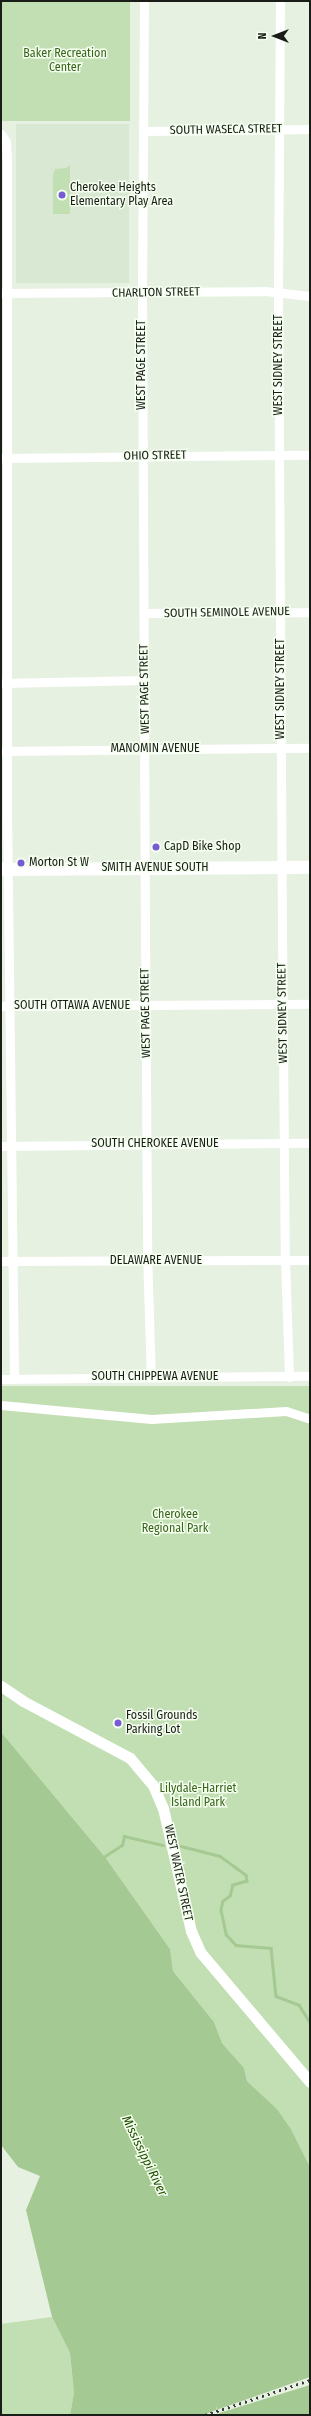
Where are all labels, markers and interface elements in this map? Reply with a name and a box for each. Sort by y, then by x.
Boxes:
north arrow [255,16,295,56]
text: N [256,33,269,39]
park label: Baker Recreation Center [23,47,107,75]
street label: SOUTH WASECA STREET [170,122,282,138]
place label: Cherokee Heights Elementary Play Area [70,181,173,209]
marker: Cherokee Heights Elementary Play Area [57,190,67,200]
street label: CHARLTON STREET [112,285,200,301]
street label: WEST SIDNEY STREET [272,315,286,415]
street label: WEST PAGE STREET [135,320,149,410]
street label: OHIO STREET [123,448,187,464]
street label: SOUTH SEMINOLE AVENUE [164,605,290,621]
street label: WEST SIDNEY STREET [274,639,288,739]
street label: WEST PAGE STREET [137,644,153,734]
street label: MANOMIN AVENUE [110,742,200,756]
place label: CapD Bike Shop [164,840,241,854]
marker: CapD Bike Shop [151,842,161,852]
place label: Morton St W [29,856,89,870]
marker: Morton St W [16,858,26,868]
street label: SMITH AVENUE SOUTH [101,861,209,875]
street label: WEST SIDNEY STREET [275,962,291,1064]
street label: WEST PAGE STREET [138,968,154,1058]
street label: SOUTH OTTAWA AVENUE [14,999,130,1013]
street label: SOUTH CHEROKEE AVENUE [91,1137,219,1151]
street label: DELAWARE AVENUE [110,1254,202,1268]
street label: SOUTH CHIPPEWA AVENUE [92,1370,218,1384]
park label: Cherokee Regional Park [142,1508,208,1536]
place label: Fossil Grounds Parking Lot [126,1709,197,1737]
marker: Fossil Grounds Parking Lot [113,1718,123,1728]
park label: Lilydale-Harriet Island Park [160,1782,236,1810]
street label: WEST WATER STREET [161,1823,195,1923]
water label: Mississippi River [118,2113,170,2199]

